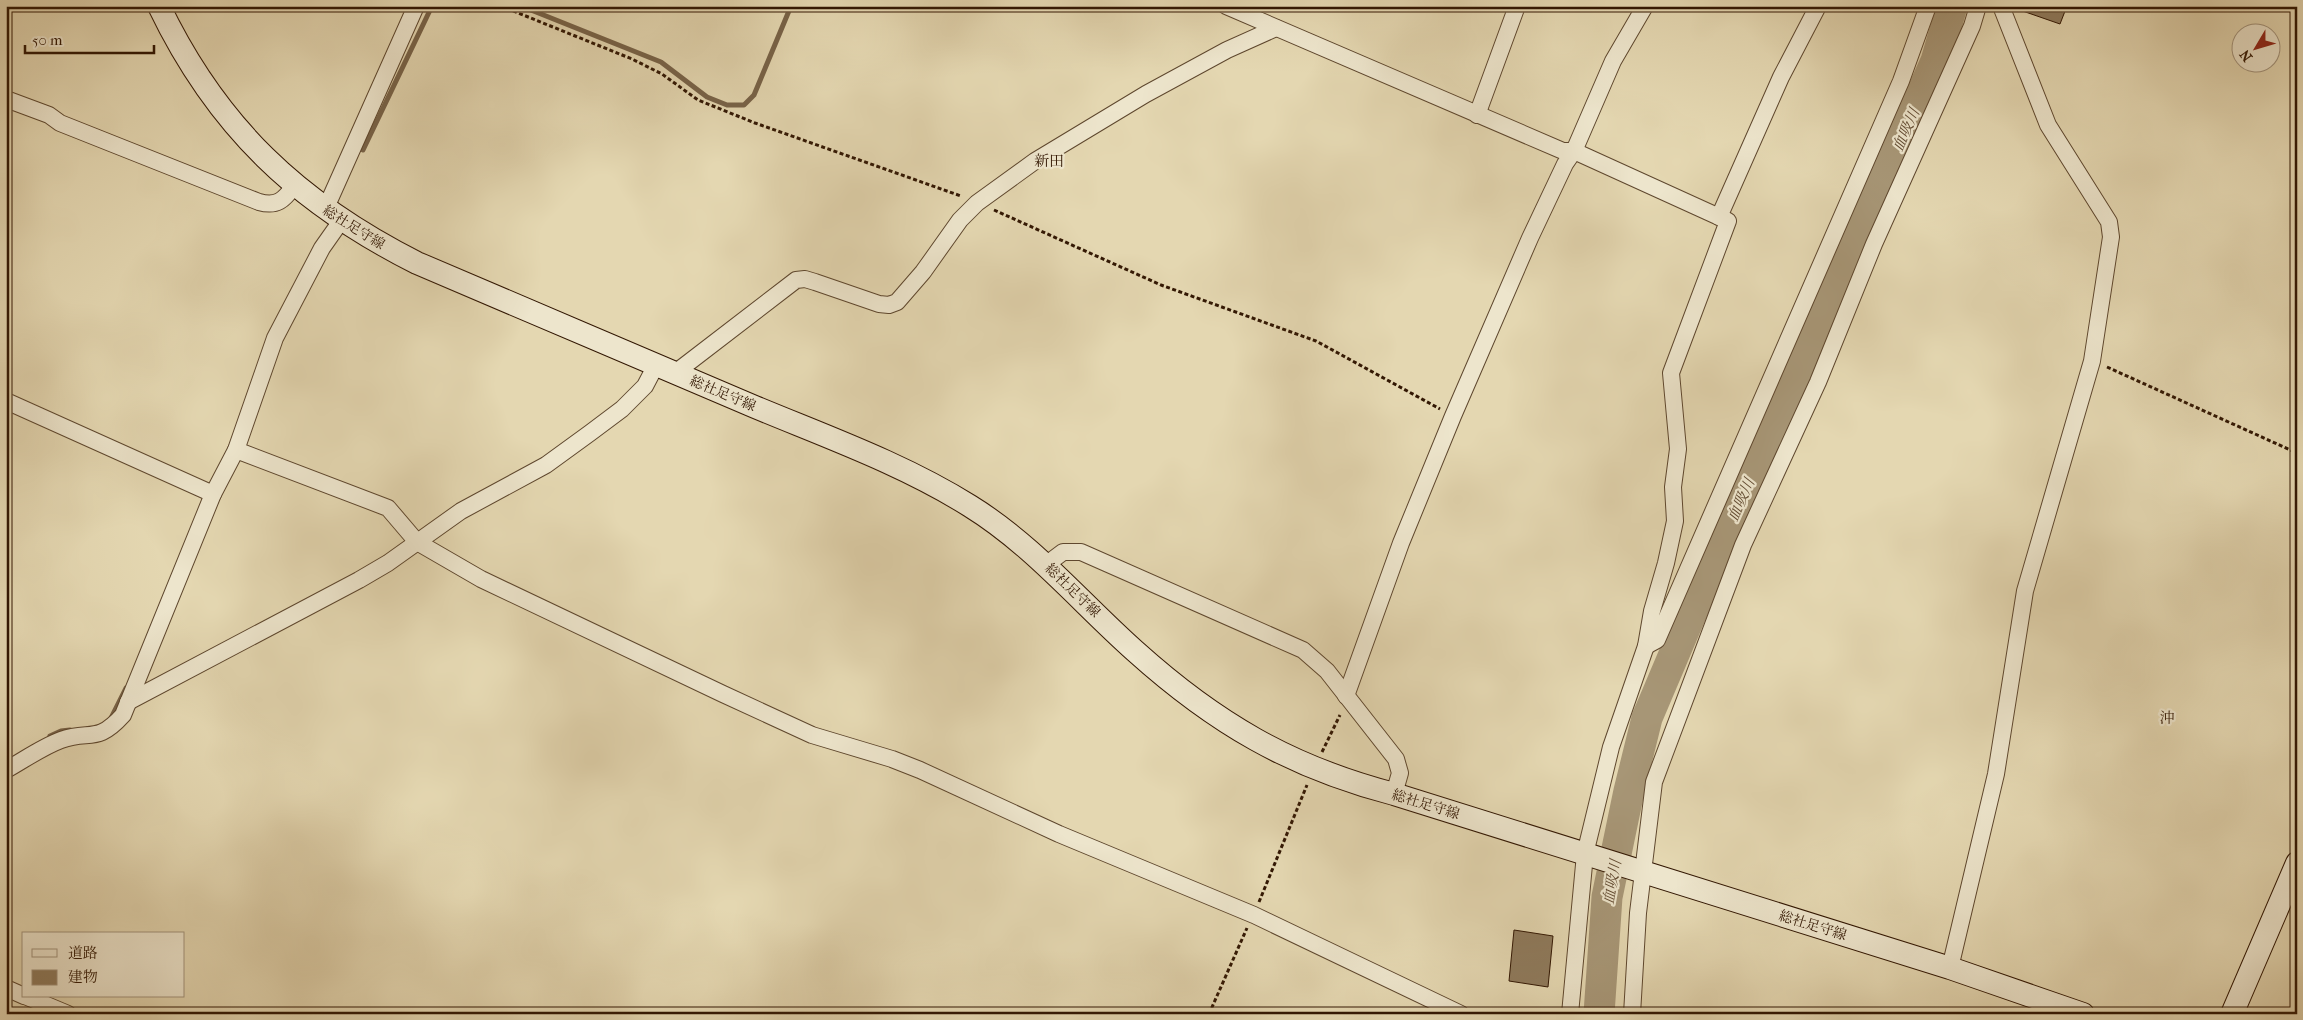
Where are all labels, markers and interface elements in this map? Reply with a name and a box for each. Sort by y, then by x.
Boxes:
scale bar [25,22,154,54]
north arrow [2230,22,2280,72]
text: 50 m [32,31,63,49]
text: N [2236,46,2256,65]
water label: 血吸川 [1889,104,1924,154]
district label: 新田 [1034,152,1064,170]
street label: 総社足守線 [320,202,388,253]
street label: 総社足守線 [687,372,758,415]
water label: 血吸川 [1724,474,1759,524]
street label: 総社足守線 [1042,560,1104,621]
district label: 沖 [2159,709,2175,727]
street label: 総社足守線 [1390,786,1462,823]
water label: 血吸川 [1599,856,1625,906]
street label: 総社足守線 [1777,907,1849,944]
legend [22,932,185,998]
text: 道路 [68,944,98,962]
text: 建物 [68,968,98,986]

